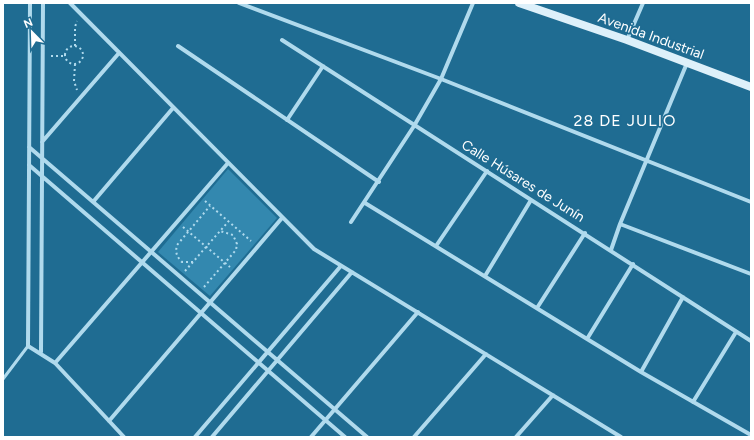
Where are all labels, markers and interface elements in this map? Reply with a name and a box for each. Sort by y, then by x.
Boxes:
street label: Avenida Industrial [596,9,706,63]
north arrow [12,12,52,52]
text: N [22,16,35,31]
district label: 28 DE JULIO [574,111,676,130]
street label: Calle Húsares de Junín [458,136,588,226]

